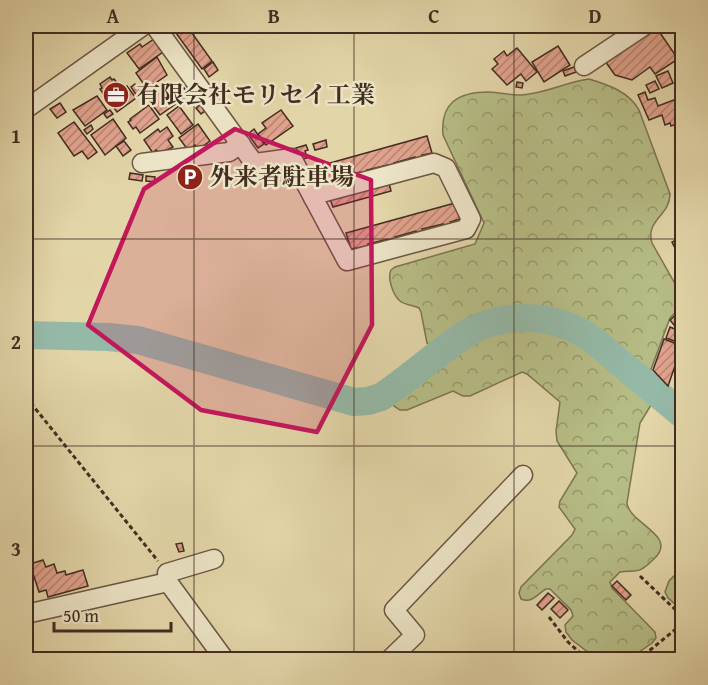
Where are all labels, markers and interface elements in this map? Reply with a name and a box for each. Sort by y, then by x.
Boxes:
text: A [107,1,120,30]
text: B [268,1,280,30]
text: C [428,1,440,30]
text: D [588,1,602,30]
place label: 有限会社モリセイ工業 [136,77,375,112]
office icon: 有限会社モリセイ工業 [101,80,131,110]
text: 1 [11,121,21,150]
place label: 外来者駐車場 [210,159,354,194]
parking icon: 外来者駐車場 [175,162,205,192]
text: 2 [11,327,21,356]
text: 3 [11,534,21,563]
scale bar [54,595,171,633]
text: 50 m [63,602,99,629]

